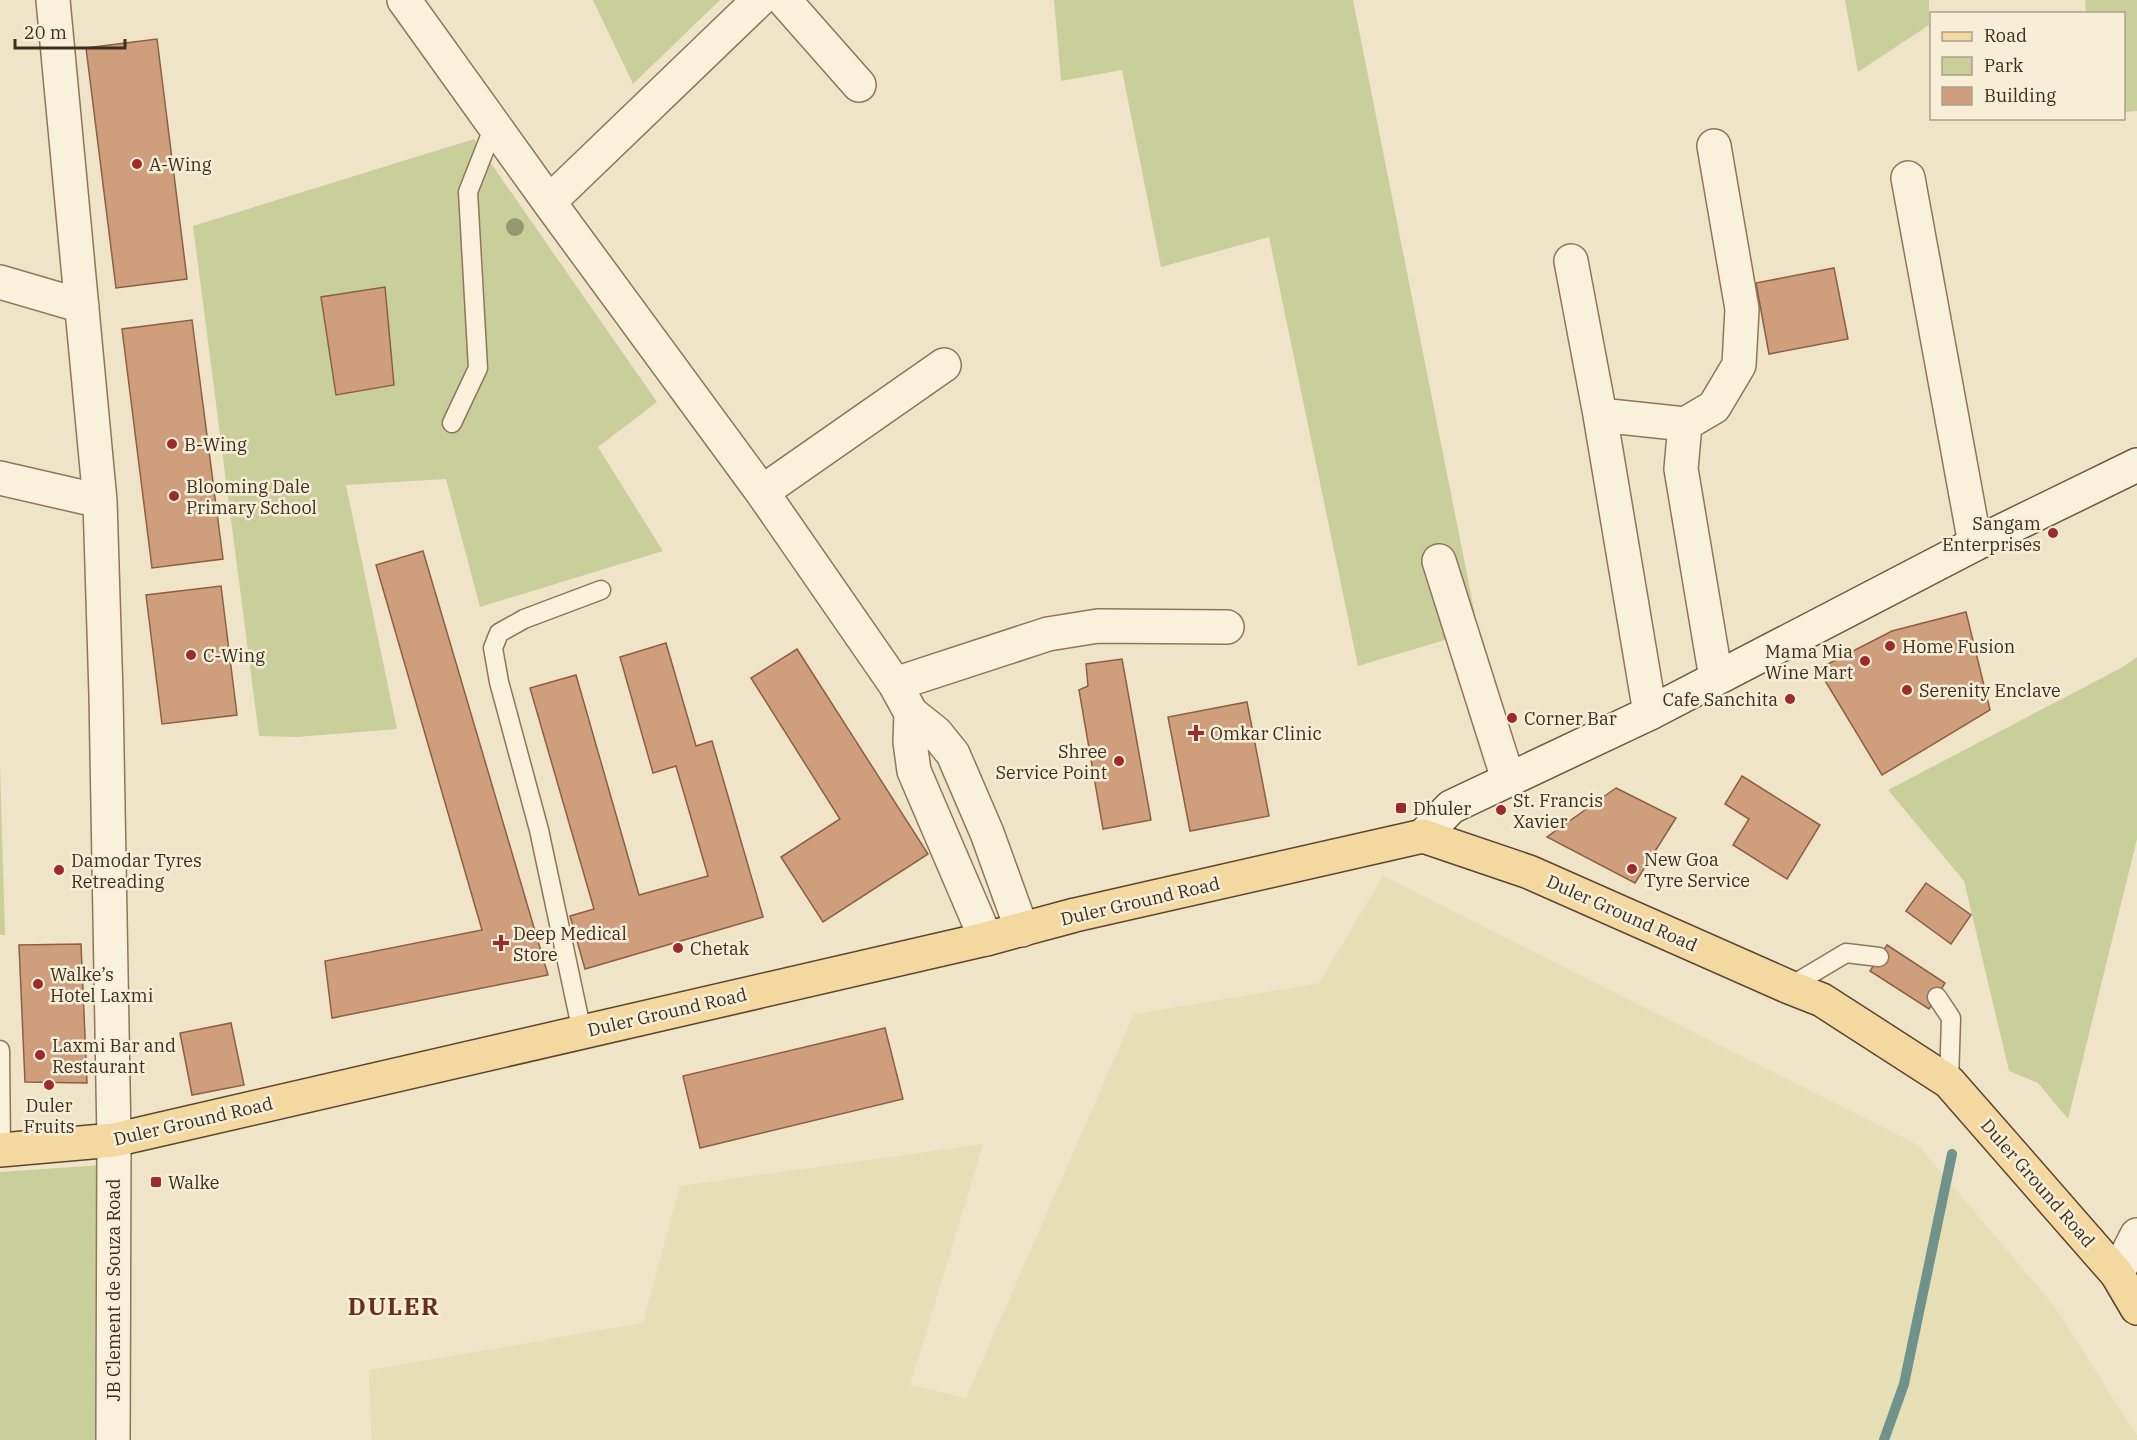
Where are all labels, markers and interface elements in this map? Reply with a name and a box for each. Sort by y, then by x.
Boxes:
scale bar [15,12,124,50]
legend [1930,12,2125,120]
text: 20 m [24,21,67,44]
text: Road [1984,24,2027,47]
text: Park [1984,54,2024,77]
text: Building [1984,84,2056,107]
place label: A-Wing [149,153,212,176]
marker: A-Wing [130,157,144,171]
place label: B-Wing [184,433,247,456]
marker: B-Wing [165,437,179,451]
place label: Blooming Dale Primary School [186,475,317,519]
marker: Blooming Dale Primary School [167,489,181,503]
place label: Sangam Enterprises [1942,512,2041,556]
marker: Sangam Enterprises [2046,526,2060,540]
place label: Home Fusion [1902,635,2015,658]
marker: Home Fusion [1883,639,1897,653]
place label: Mama Mia Wine Mart [1765,640,1853,684]
place label: C-Wing [203,644,265,667]
marker: C-Wing [184,648,198,662]
marker: Mama Mia Wine Mart [1858,654,1872,668]
place label: Serenity Enclave [1919,679,2061,702]
marker: Serenity Enclave [1900,683,1914,697]
place label: Cafe Sanchita [1663,688,1778,711]
marker: Cafe Sanchita [1783,692,1797,706]
place label: Corner Bar [1524,707,1617,730]
marker: Corner Bar [1505,711,1519,725]
place label: Omkar Clinic [1210,722,1322,745]
marker: Omkar Clinic [1187,724,1205,742]
place label: Shree Service Point [995,740,1107,784]
marker: Shree Service Point [1112,754,1126,768]
place label: St. Francis Xavier [1513,789,1603,833]
place label: Dhuler [1413,797,1471,820]
marker: Dhuler [1394,801,1408,815]
marker: St. Francis Xavier [1494,803,1508,817]
place label: New Goa Tyre Service [1644,848,1750,892]
place label: Damodar Tyres Retreading [71,849,202,893]
marker: New Goa Tyre Service [1625,862,1639,876]
marker: Damodar Tyres Retreading [52,863,66,877]
street label: Duler Ground Road [1543,869,1701,957]
street label: Duler Ground Road [1058,871,1222,931]
place label: Deep Medical Store [513,922,627,966]
marker: Deep Medical Store [494,936,508,950]
place label: Chetak [690,937,750,960]
marker: Chetak [671,941,685,955]
place label: Walke’s Hotel Laxmi [50,963,154,1007]
marker: Walke’s Hotel Laxmi [31,977,45,991]
street label: Duler Ground Road [585,982,749,1042]
place label: Laxmi Bar and Restaurant [52,1034,176,1078]
marker: Laxmi Bar and Restaurant [33,1048,47,1062]
marker: Duler Fruits [42,1078,56,1092]
street label: Duler Ground Road [111,1091,275,1151]
place label: Duler Fruits [23,1094,75,1138]
street label: Duler Ground Road [1976,1114,2100,1252]
place label: Walke [168,1171,219,1194]
marker: Walke [149,1175,163,1189]
street label: JB Clement de Souza Road [102,1179,125,1401]
district label: DULER [348,1290,440,1322]

